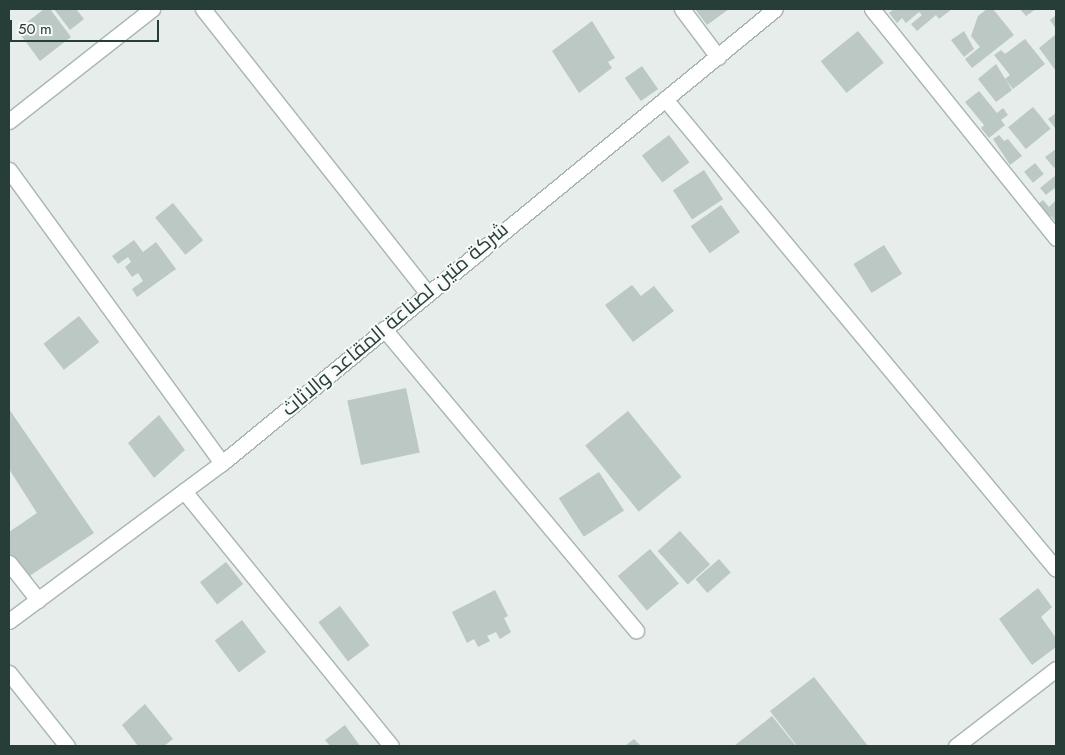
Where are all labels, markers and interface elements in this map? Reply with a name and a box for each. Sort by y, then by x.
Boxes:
scale bar [12,10,161,42]
text: 50 m [18,18,52,40]
street label: شركة متين لصناعة المقاعد والاثاث [277,217,513,421]

